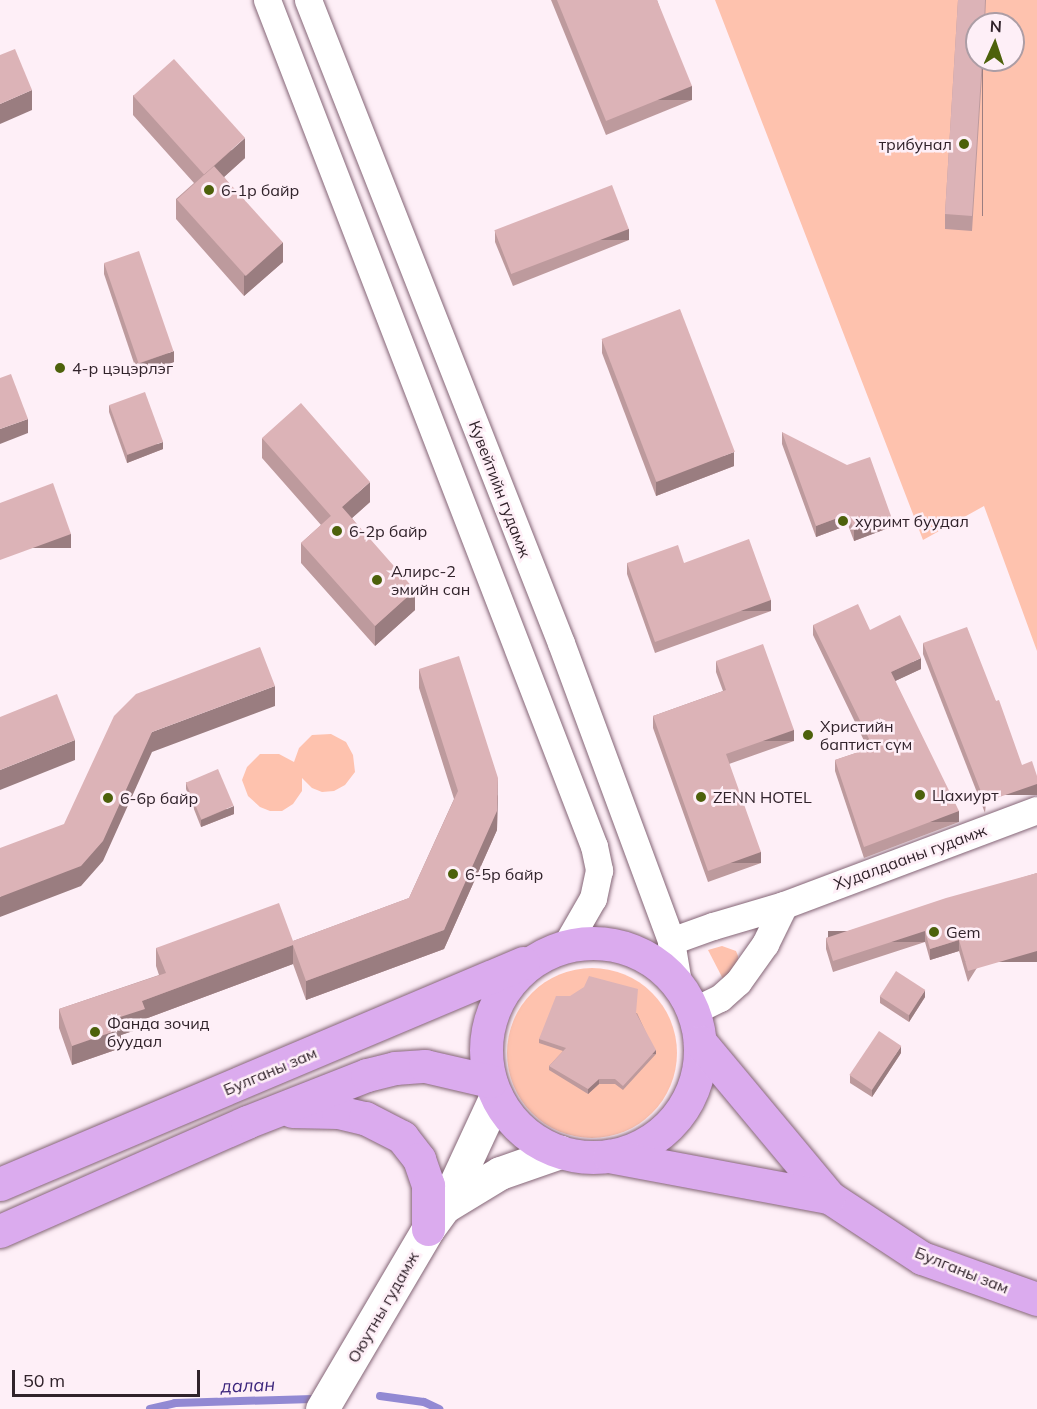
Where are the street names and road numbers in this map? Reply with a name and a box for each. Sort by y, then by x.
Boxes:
street label: Кувейтийн гудамж [465,418,535,560]
street label: Худалдааны гудамж [831,820,989,894]
street label: Булганы зам [220,1043,320,1099]
street label: Булганы зам [912,1242,1012,1298]
street label: Оюутны гудамж [343,1248,423,1366]

